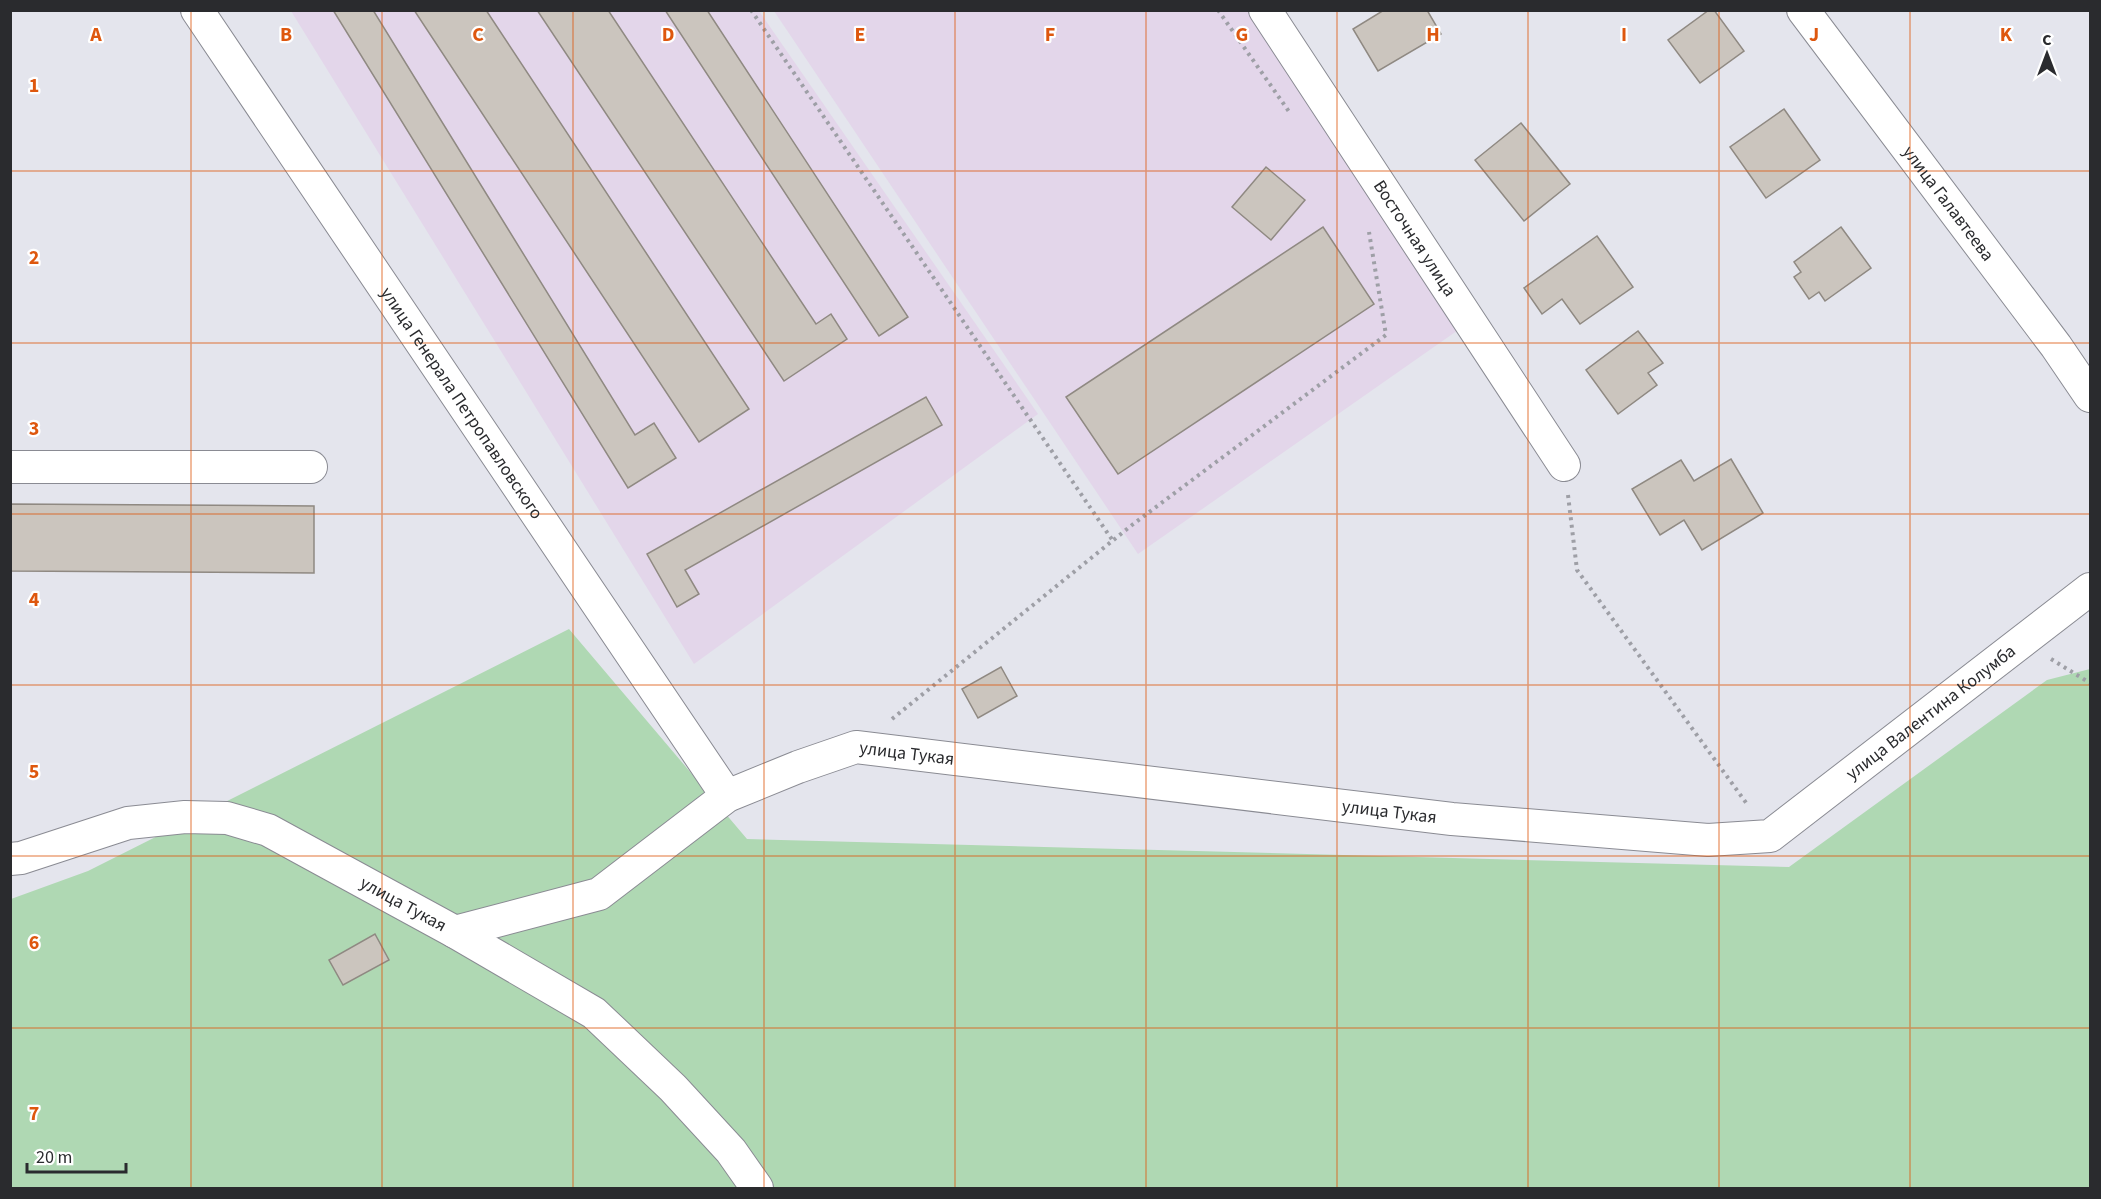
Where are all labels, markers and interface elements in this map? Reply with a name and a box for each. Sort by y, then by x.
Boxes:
text: A [89,21,102,49]
text: B [280,21,292,49]
text: C [472,21,484,49]
text: D [662,21,674,49]
text: E [855,21,865,49]
text: F [1045,21,1055,49]
text: G [1236,21,1248,49]
text: H [1426,21,1440,49]
text: I [1621,21,1627,49]
text: J [1809,21,1819,49]
text: K [2000,21,2013,49]
north arrow [2017,24,2077,84]
text: С [2042,29,2052,51]
text: 1 [29,72,39,100]
street label: улица Галавтеева [1897,140,2000,266]
street label: Восточная улица [1367,175,1462,301]
text: 2 [29,244,39,272]
street label: улица Генерала Петропавловского [375,282,549,524]
text: 3 [29,415,39,443]
text: 4 [29,586,40,614]
street label: улица Валентина Колумба [1840,638,2021,786]
street label: улица Тукая [858,735,956,771]
text: 5 [29,758,39,786]
street label: улица Тукая [1340,793,1438,830]
street label: улица Тукая [356,870,451,938]
text: 6 [29,929,39,957]
text: 7 [29,1100,39,1128]
scale bar [27,1136,126,1174]
text: 20 m [36,1145,72,1170]

